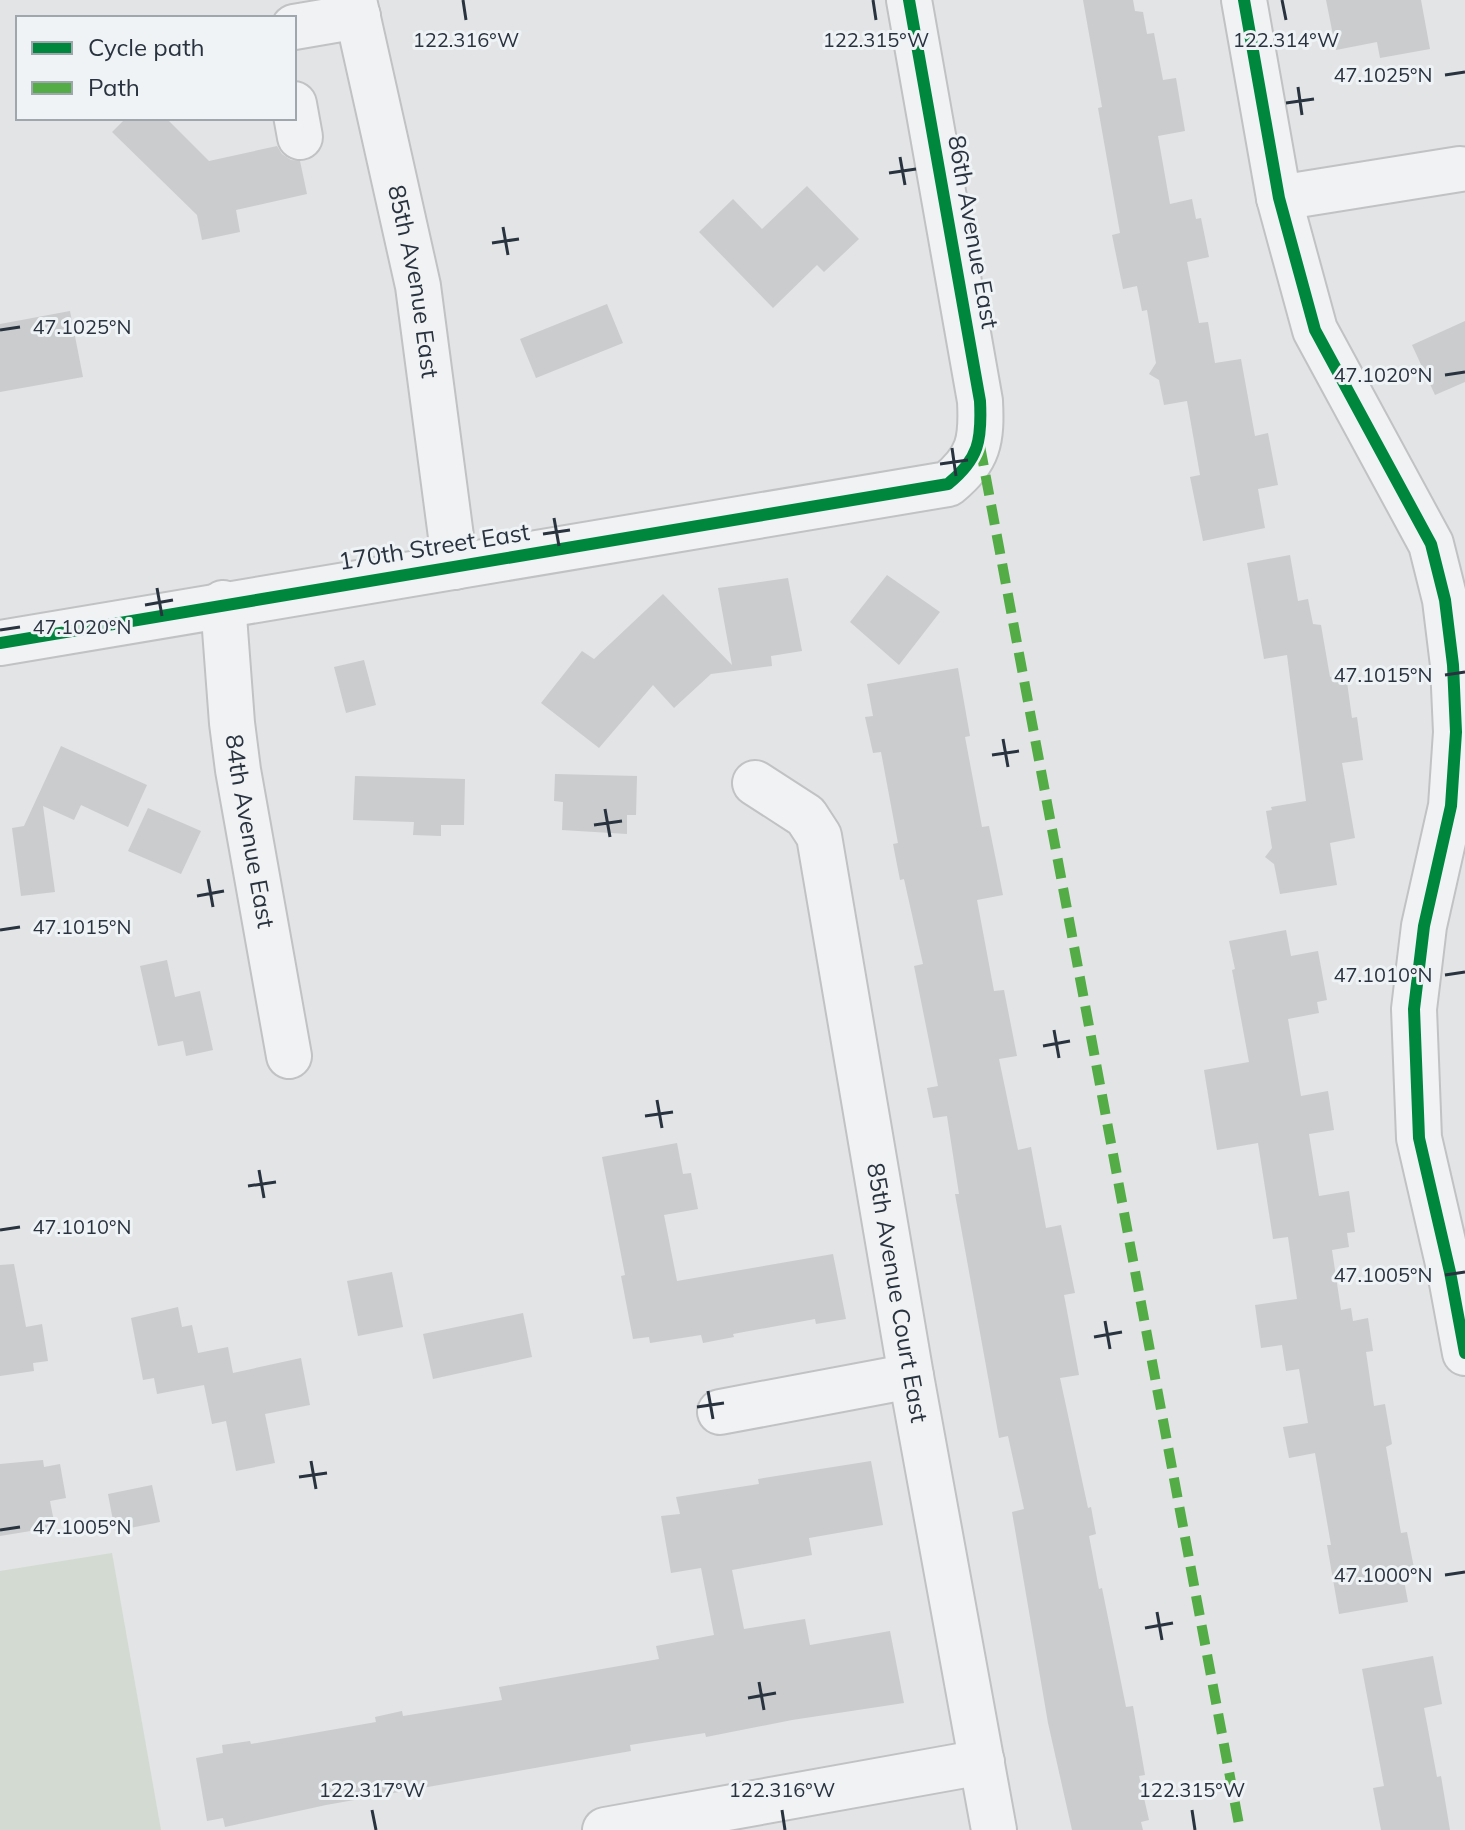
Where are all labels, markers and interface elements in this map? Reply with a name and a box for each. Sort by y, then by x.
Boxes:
legend [16,16,296,120]
text: 122.316°W [413,27,519,52]
text: 122.315°W [823,27,929,52]
text: 122.314°W [1233,27,1339,52]
text: Cycle path [88,32,205,62]
text: 47.1025°N [1334,62,1432,87]
text: Path [88,72,140,102]
street label: 86th Avenue East [942,133,1006,331]
street label: 85th Avenue East [382,182,446,380]
text: 47.1025°N [33,314,131,339]
text: 47.1020°N [1334,362,1432,387]
street label: 170th Street East [336,516,532,576]
text: 47.1020°N [33,614,131,639]
text: 47.1015°N [1334,662,1432,687]
street label: 84th Avenue East [220,733,282,930]
text: 47.1015°N [33,914,131,939]
text: 47.1010°N [1334,962,1432,987]
street label: 85th Avenue Court East [861,1160,935,1425]
text: 47.1010°N [33,1214,131,1239]
text: 47.1005°N [1334,1262,1432,1287]
text: 47.1005°N [33,1514,131,1539]
text: 47.1000°N [1334,1562,1432,1587]
text: 122.317°W [319,1777,425,1802]
text: 122.316°W [729,1777,835,1802]
text: 122.315°W [1139,1777,1245,1802]

